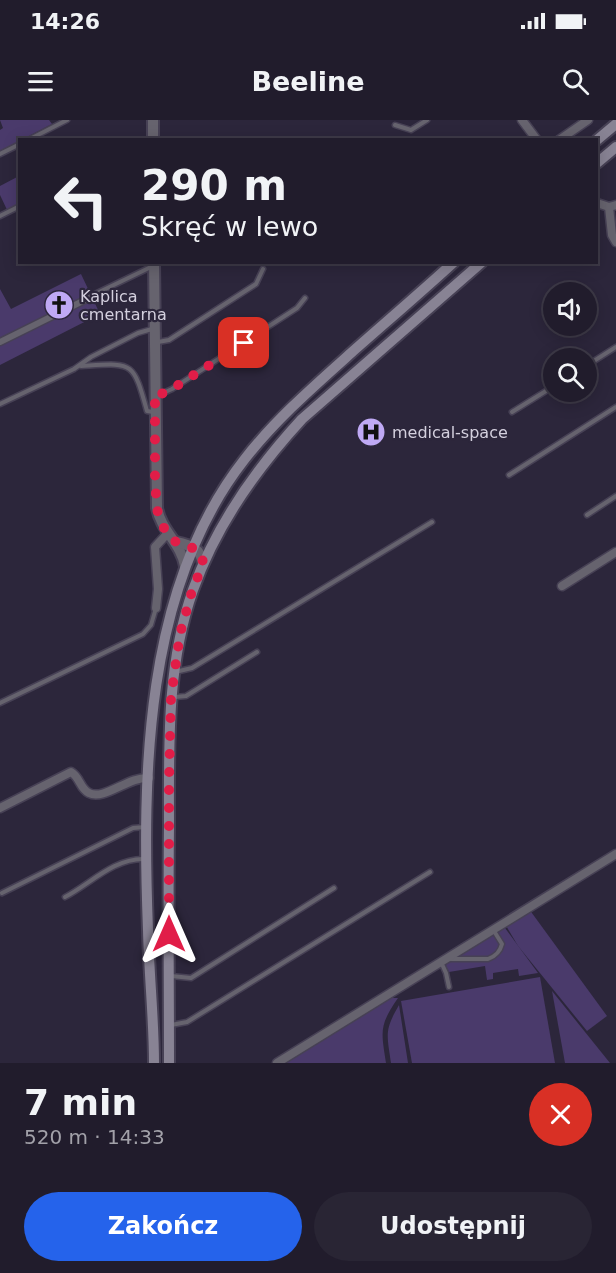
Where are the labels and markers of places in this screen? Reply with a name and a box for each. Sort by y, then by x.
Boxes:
place label: Kaplica cmentarna [80,287,167,324]
church icon: Kaplica cmentarna [43,289,75,321]
pin [218,317,269,368]
hospital icon: medical-space [355,416,387,448]
place label: medical-space [392,423,508,442]

